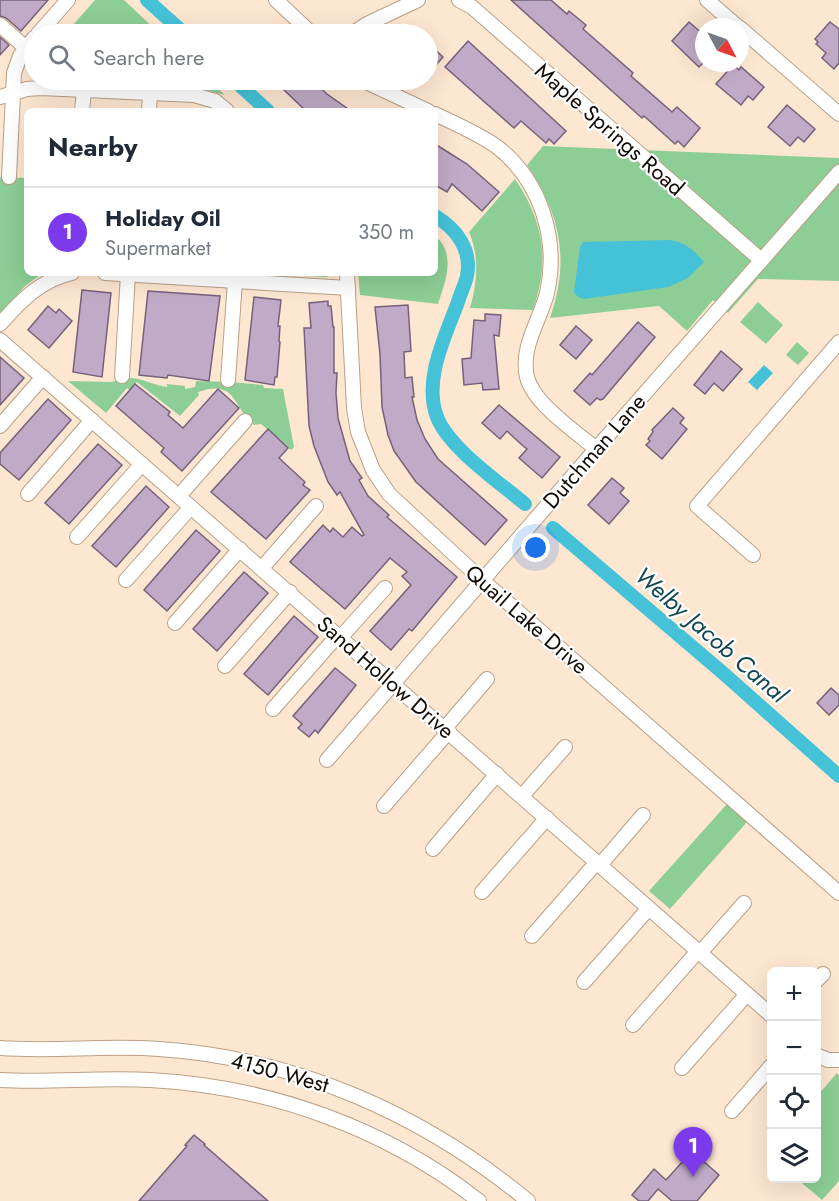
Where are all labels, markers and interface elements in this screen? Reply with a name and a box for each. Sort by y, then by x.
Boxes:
north arrow [695,18,749,72]
search box [24,24,438,90]
icon: search [45,41,78,74]
text: Search here [93,41,204,73]
street label: Maple Springs Road [528,55,692,203]
text: Nearby [48,128,137,166]
text: Holiday Oil [105,202,221,234]
text: 1 [62,218,73,247]
text: 350 m [358,218,414,247]
text: Supermarket [105,234,211,263]
street label: Dutchman Lane [535,386,653,516]
your location [521,533,550,562]
street label: Quail Lake Drive [459,557,595,681]
water label: Welby Jacob Canal [627,558,797,712]
street label: Sand Hollow Drive [310,608,462,746]
map controls [767,967,821,1183]
button: + [767,967,821,1021]
button: − [767,1021,821,1075]
street label: 4150 West [227,1044,333,1101]
button: locate [767,1075,821,1129]
pin: 1 [674,1128,712,1177]
button: layers [767,1129,821,1183]

